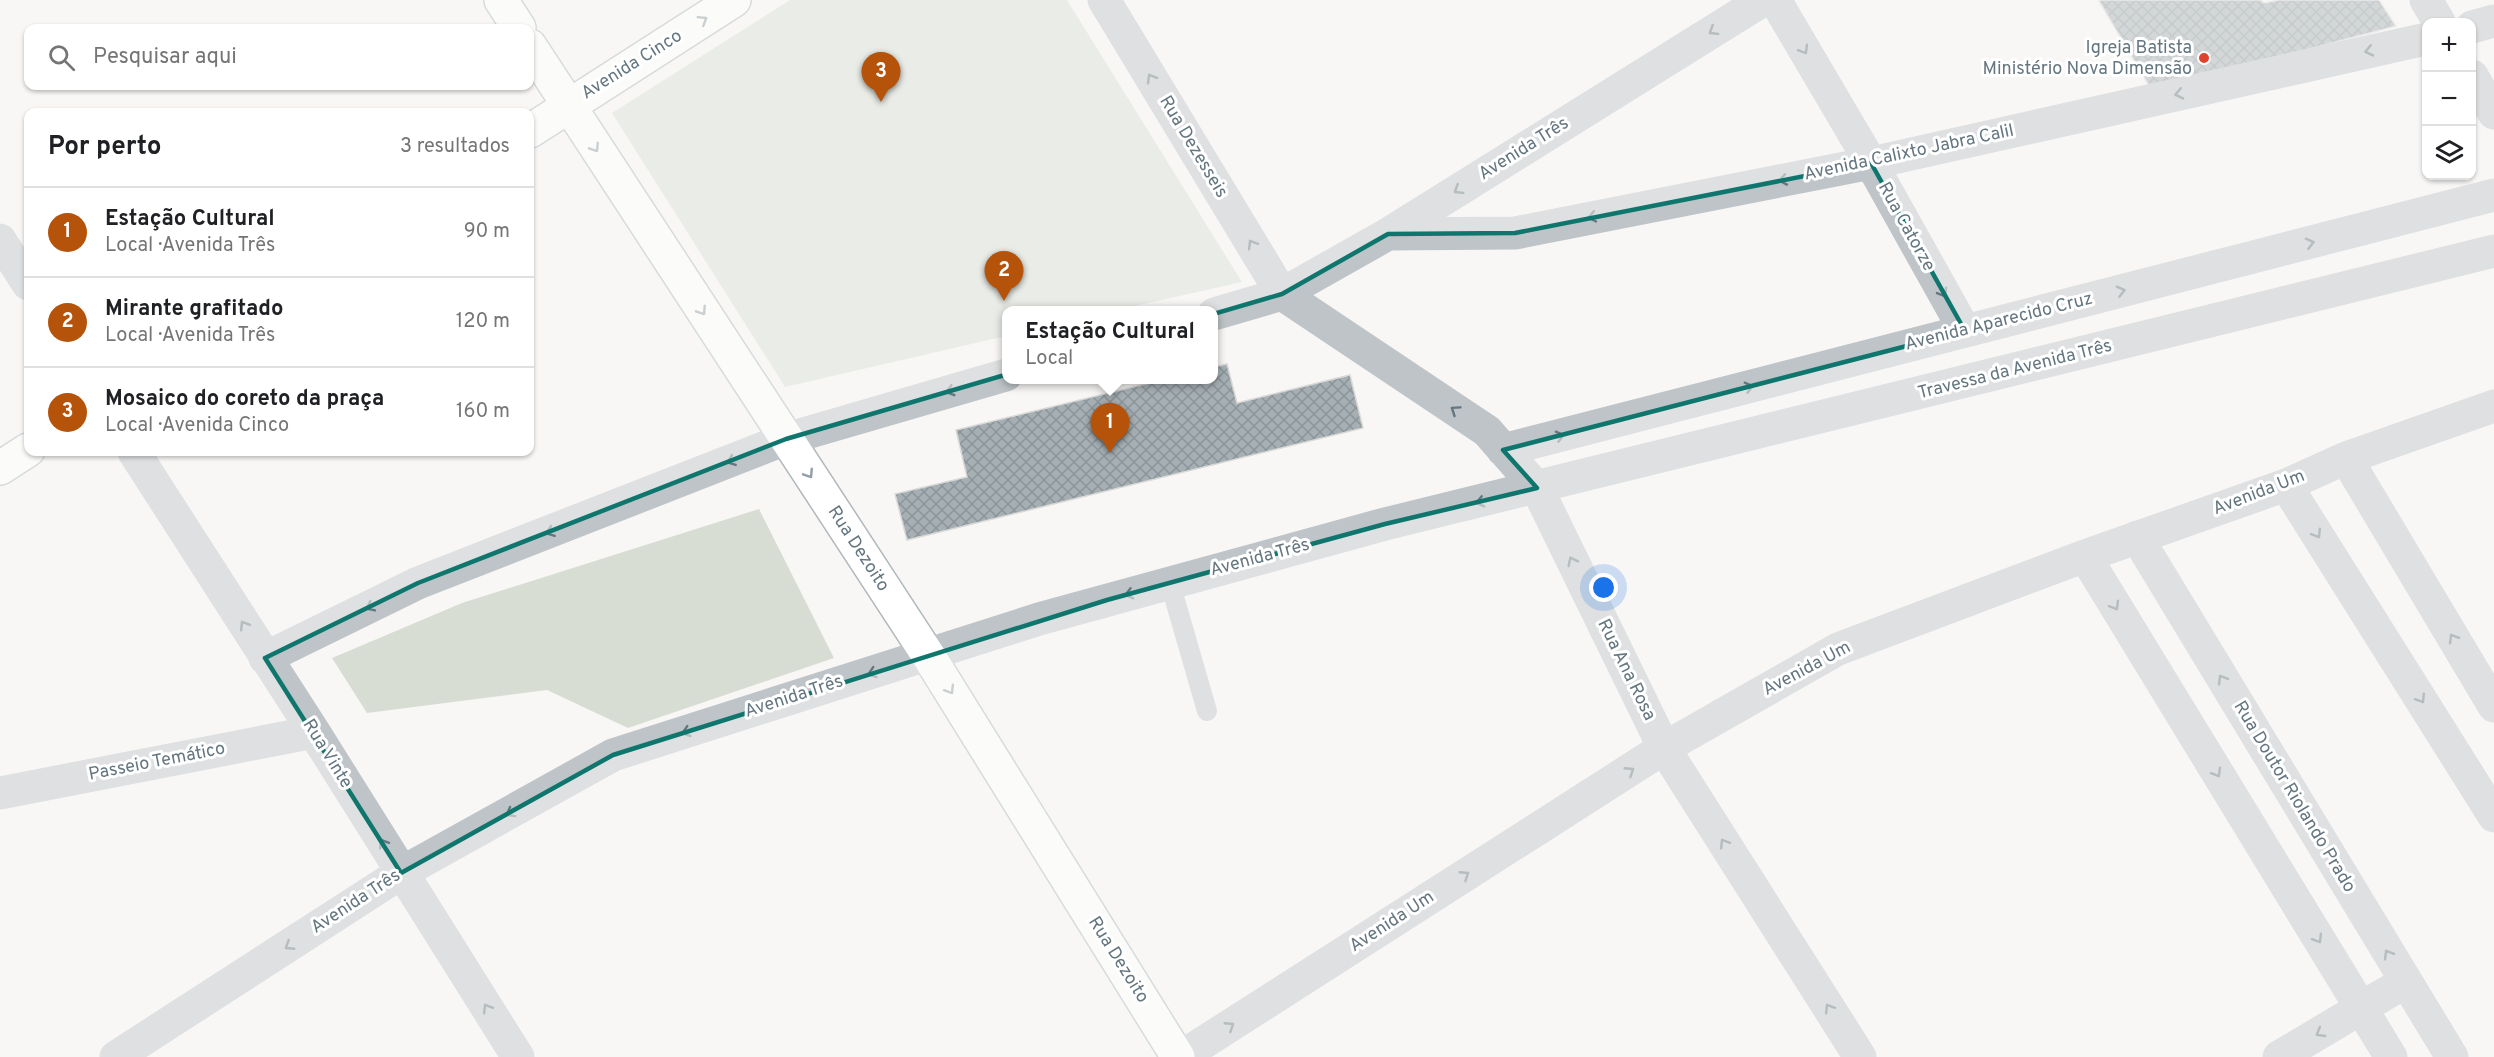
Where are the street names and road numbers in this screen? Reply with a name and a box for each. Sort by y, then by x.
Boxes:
street label: Avenida Cinco [577,25,687,105]
street label: Rua Dezesseis [1154,92,1232,202]
street label: Avenida Três [1475,112,1573,186]
street label: Avenida Calixto Jabra Calil [1802,119,2016,187]
street label: Rua Catorze [1872,178,1940,276]
street label: Avenida Aparecido Cruz [1903,288,2095,356]
street label: Travessa da Avenida Três [1916,335,2114,405]
street label: Avenida Um [2210,465,2308,521]
street label: Rua Dezoito [822,502,894,596]
street label: Avenida Três [1208,534,1312,582]
street label: Rua Ana Rosa [1592,615,1660,725]
street label: Avenida Um [1759,636,1855,702]
street label: Avenida Três [742,670,846,724]
street label: Rua Doutor Riolando Prado [2228,697,2360,897]
street label: Rua Vinte [297,715,357,793]
street label: Passeio Temático [87,737,227,787]
street label: Avenida Três [307,865,405,939]
street label: Avenida Um [1345,886,1439,958]
street label: Rua Dezoito [1082,913,1154,1007]

